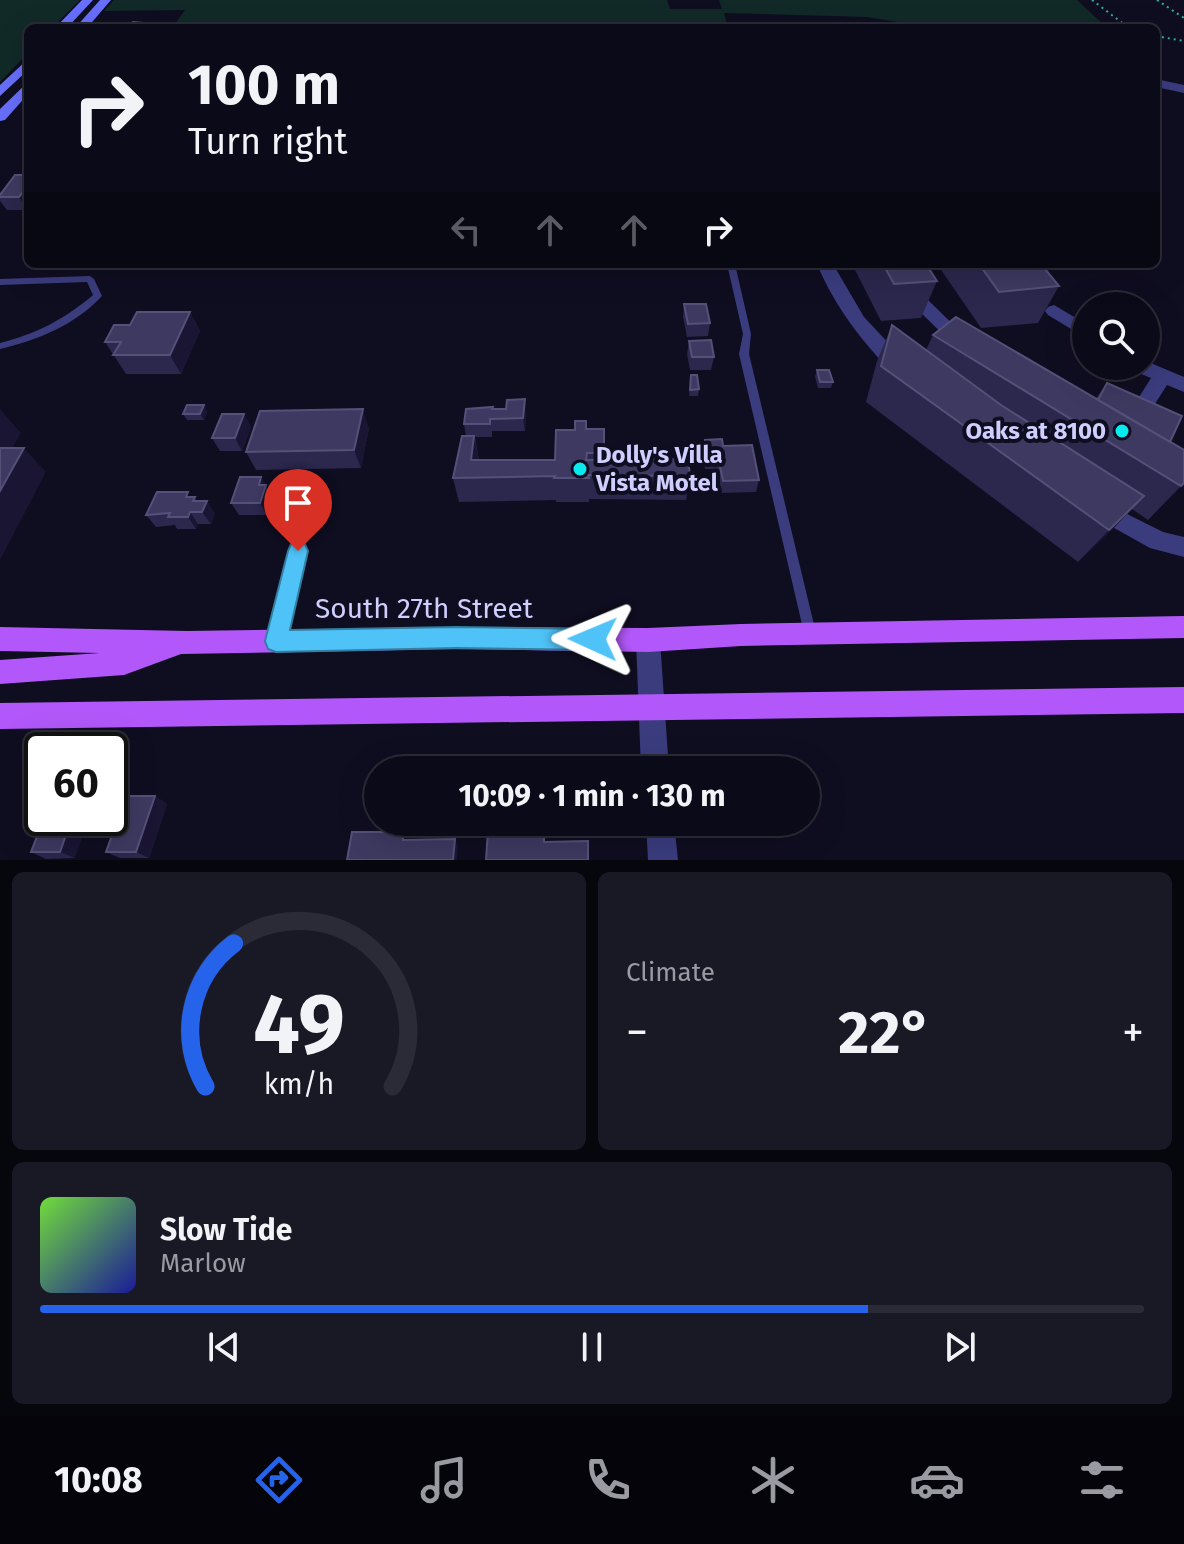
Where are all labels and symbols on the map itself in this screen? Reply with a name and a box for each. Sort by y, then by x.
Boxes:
place label: Oaks at 8100 [966,417,1106,445]
marker: Oaks at 8100 [1113,422,1131,440]
place label: Dolly's Villa Vista Motel [595,441,723,497]
marker: Dolly's Villa Vista Motel [571,460,589,478]
pin [264,469,332,551]
street label: South 27th Street [315,592,534,625]
position arrow [551,597,635,681]
speed limit sign: 60 [24,732,128,836]

